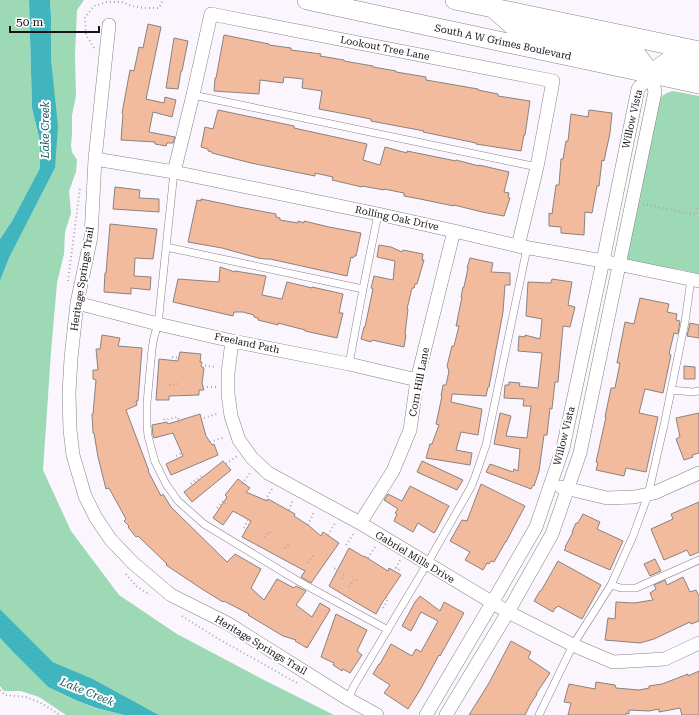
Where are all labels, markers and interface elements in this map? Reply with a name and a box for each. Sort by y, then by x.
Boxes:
scale bar [10,8,99,34]
text: 50 m [16,15,43,29]
street label: South A W Grimes Boulevard [434,22,573,62]
street label: Lookout Tree Lane [339,34,431,62]
street label: Willow Vista [620,88,644,150]
water label: Lake Creek [39,102,52,159]
street label: Rolling Oak Drive [354,204,440,232]
street label: Heritage Springs Trail [68,226,96,332]
street label: Freeland Path [213,331,281,355]
street label: Corn Hill Lane [407,346,431,418]
street label: Willow Vista [551,405,577,467]
street label: Gabriel Mills Drive [373,529,457,585]
street label: Heritage Springs Trail [213,613,309,677]
water label: Lake Creek [57,675,116,709]

